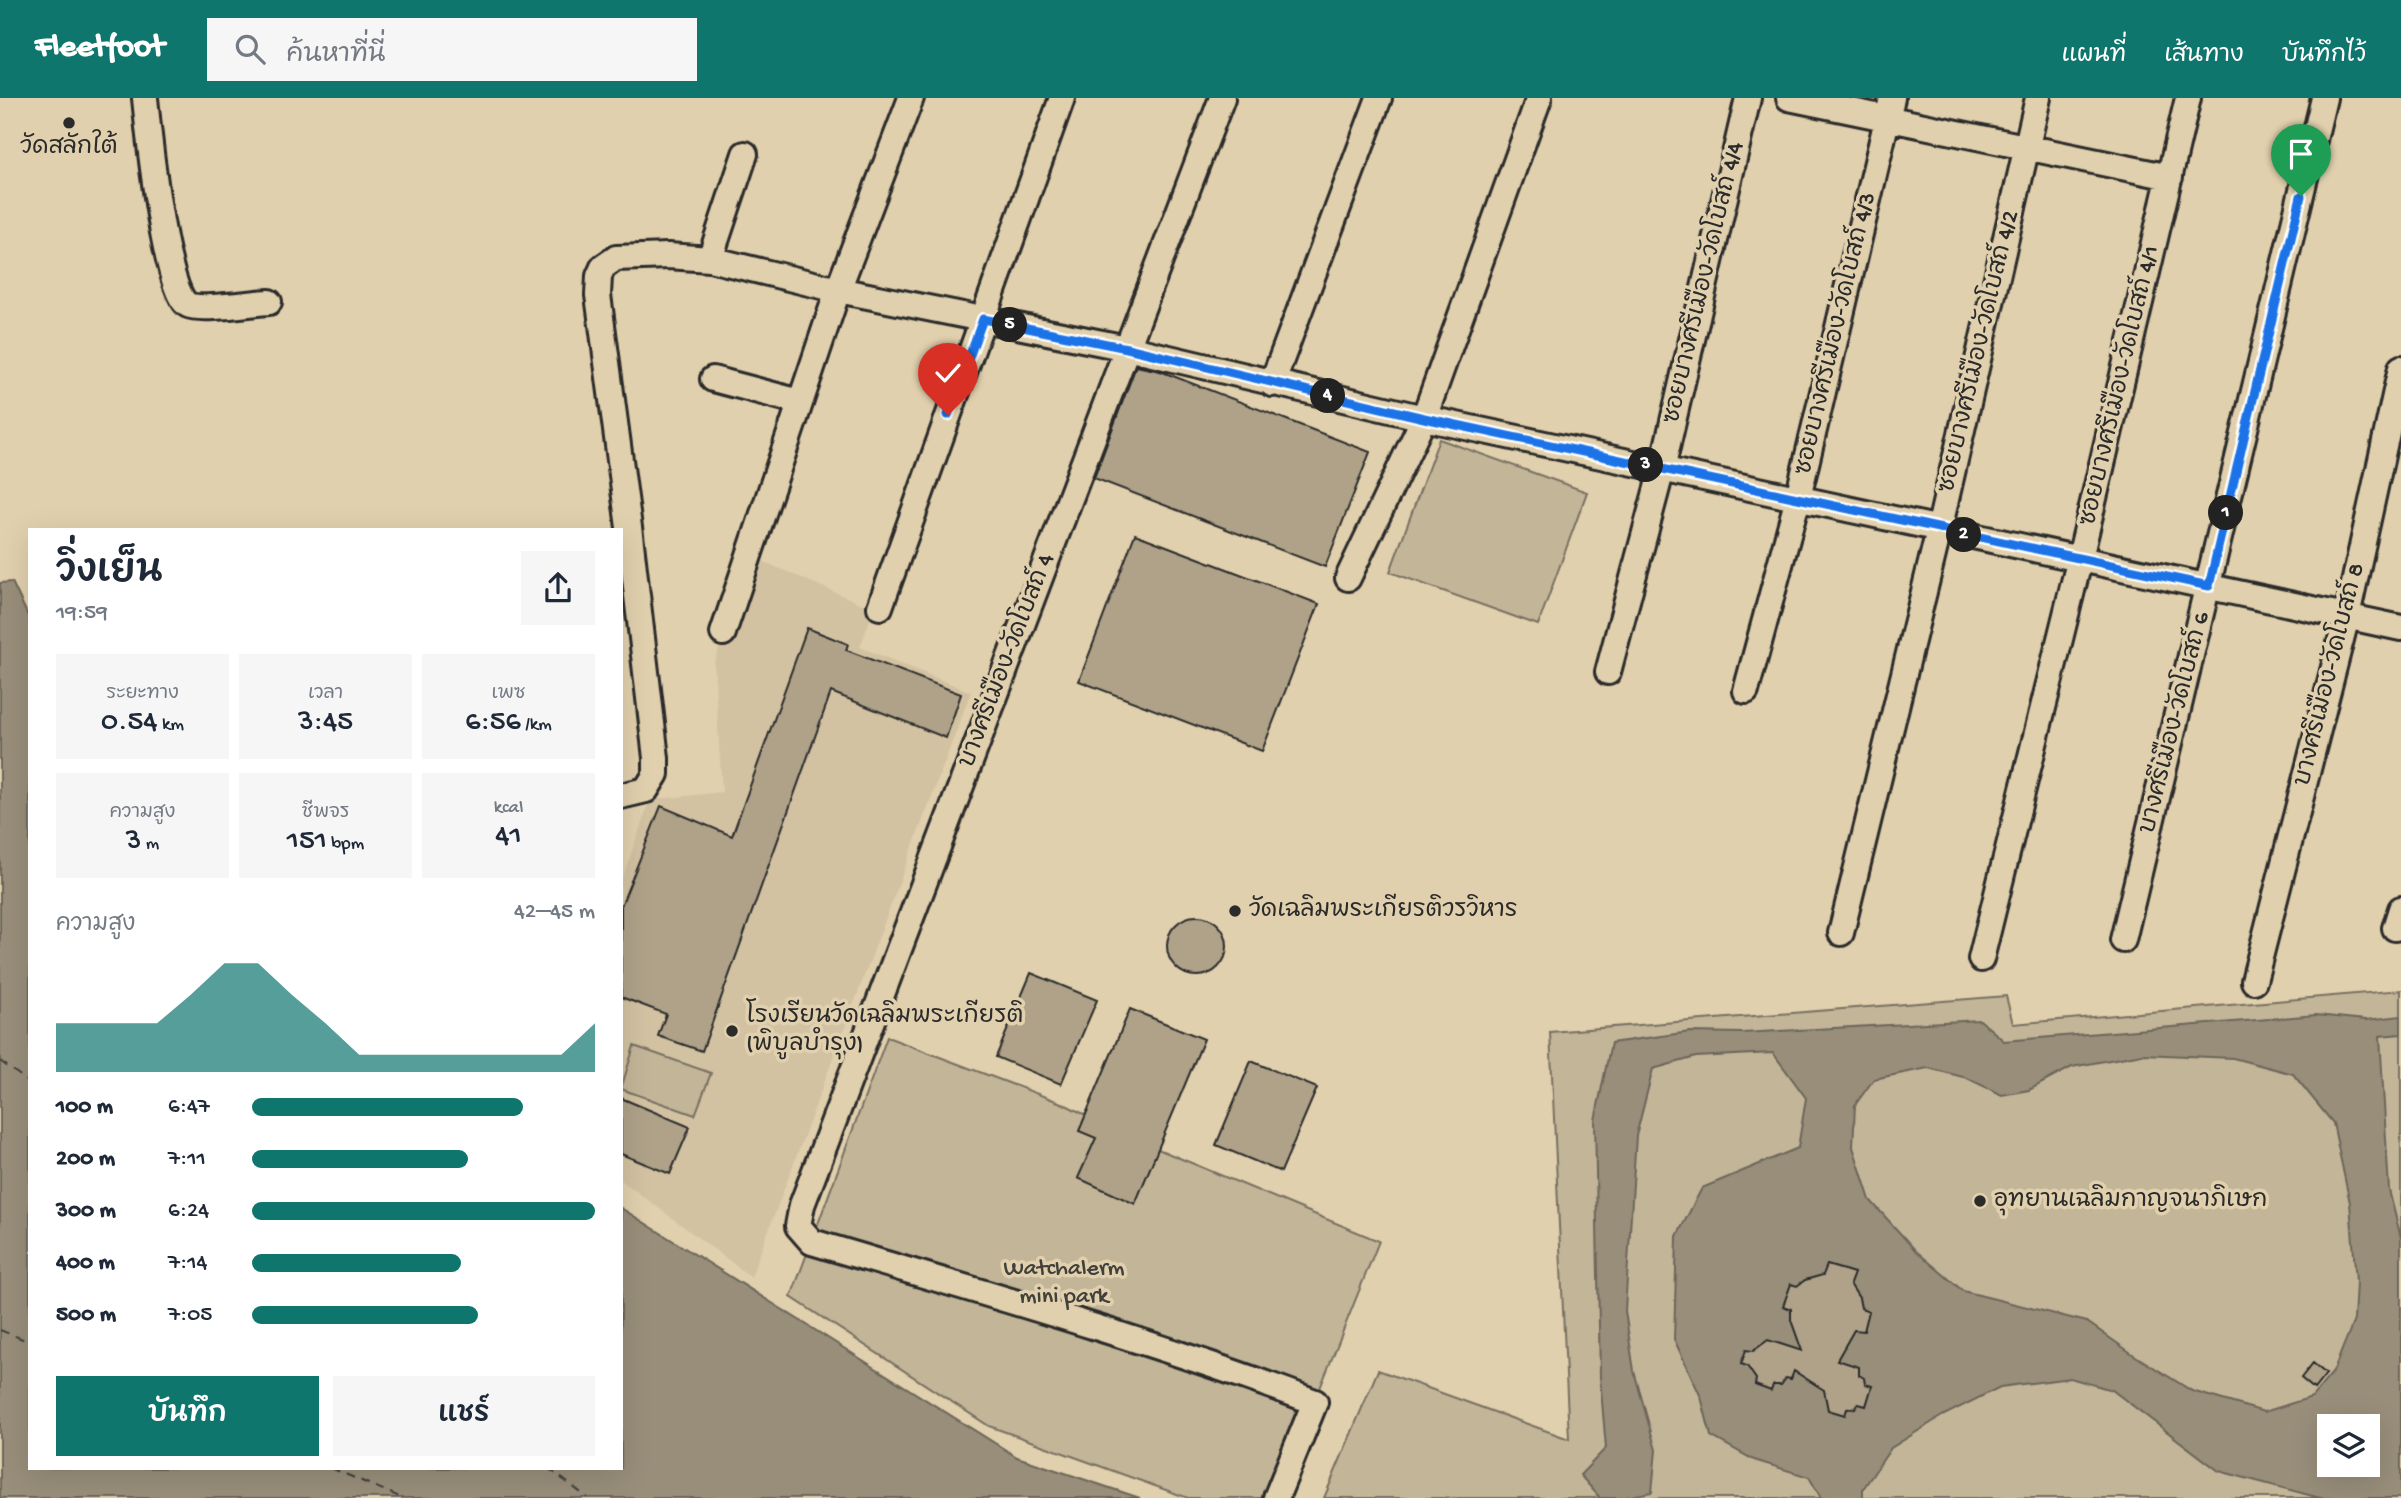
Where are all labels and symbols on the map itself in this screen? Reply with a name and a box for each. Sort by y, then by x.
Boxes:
marker: วัดสลักใต้ [61,115,77,131]
pin [2271,124,2331,196]
place label: วัดสลักใต้ [20,129,118,163]
street label: ซอยบางศรีเมือง-วัดโบสถ์ 4/4 [1654,138,1752,427]
street label: ซอยบางศรีเมือง-วัดโบสถ์ 4/3 [1785,189,1884,478]
street label: ซอยบางศรีเมือง-วัดโบสถ์ 4/2 [1929,207,2027,496]
street label: ซอยบางศรีเมือง-วัดโบสถ์ 4/1 [2070,242,2167,529]
pin: 5 [992,308,1028,342]
pin [918,343,978,415]
pin: 4 [1310,378,1346,414]
pin: 3 [1628,448,1664,482]
pin: 1 [2208,496,2244,530]
pin: 2 [1946,518,1982,552]
street label: บางศรีเมือง-วัดโบสถ์ 4 [949,547,1062,772]
street label: บางศรีเมือง-วัดโบสถ์ 8 [2284,559,2373,789]
street label: บางศรีเมือง-วัดโบสถ์ 6 [2130,607,2218,837]
place label: วัดเฉลิมพระเกียรติวรวิหาร [1249,893,1517,926]
marker: วัดเฉลิมพระเกียรติวรวิหาร [1227,903,1243,919]
place label: โรงเรียนวัดเฉลิมพระเกียรติ (พิบูลบำรุง) [746,998,1024,1060]
marker: โรงเรียนวัดเฉลิมพระเกียรติ (พิบูลบำรุง) [724,1023,740,1039]
place label: อุทยานเฉลิมกาญจนาภิเษก [1994,1184,2267,1216]
marker: อุทยานเฉลิมกาญจนาภิเษก [1972,1193,1988,1209]
park label: Watchalerm mini park [1003,1255,1125,1312]

